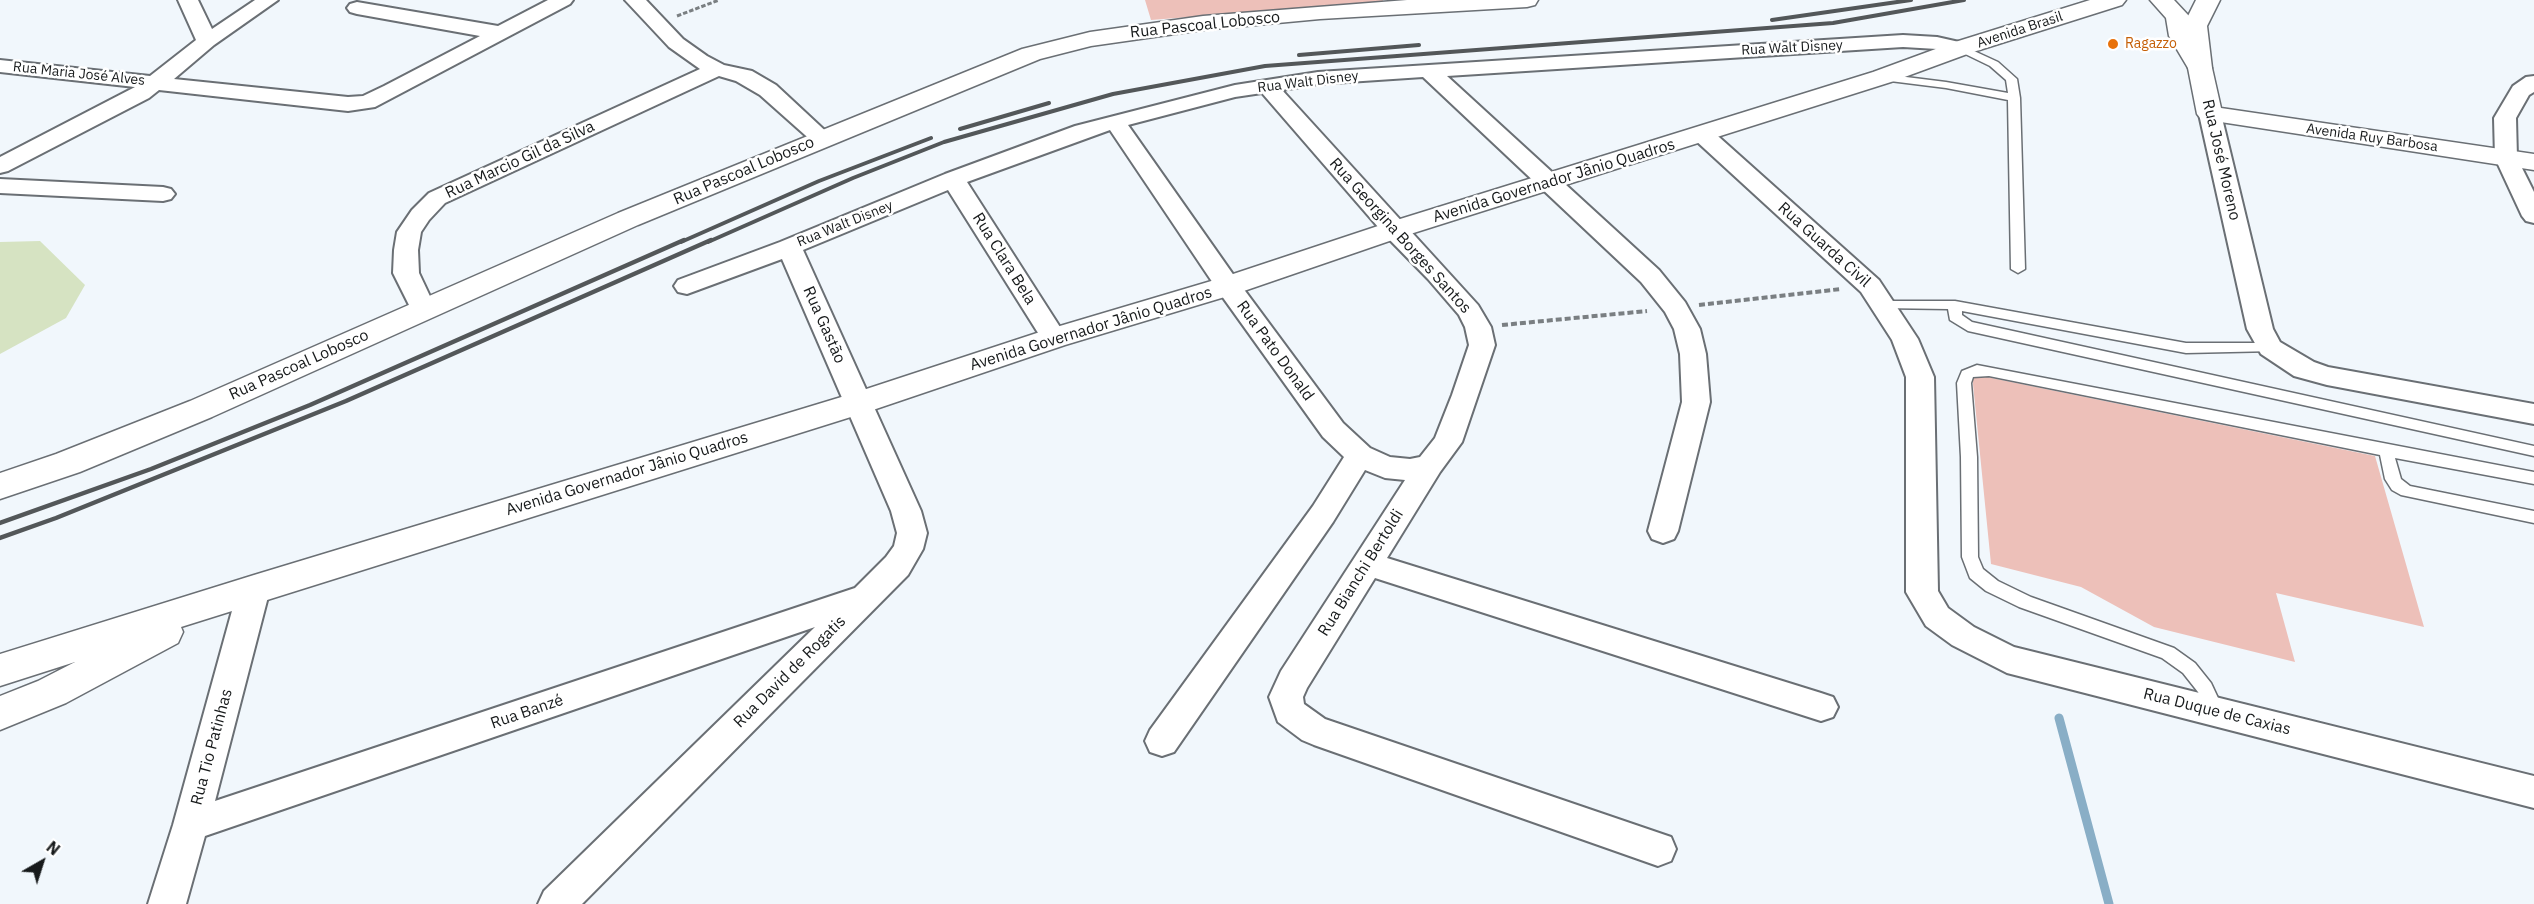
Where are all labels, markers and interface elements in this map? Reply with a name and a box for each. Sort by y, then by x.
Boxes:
street label: Rua Pascoal Lobosco [1129,8,1281,42]
street label: Avenida Brasil [1975,8,2065,52]
place label: Ragazzo [2125,36,2177,52]
street label: Rua Walt Disney [1741,37,1843,59]
marker: Ragazzo [2106,37,2120,51]
street label: Rua Maria José Alves [12,59,146,89]
street label: Rua Walt Disney [1256,67,1360,97]
street label: Rua José Moreno [2198,98,2244,222]
street label: Rua Marcio Gil da Silva [442,117,598,203]
street label: Avenida Ruy Barbosa [2305,120,2439,156]
street label: Rua Pascoal Lobosco [671,133,817,209]
street label: Avenida Governador Jânio Quadros [1431,135,1677,227]
street label: Rua Georgina Borges Santos [1325,154,1475,318]
street label: Rua Walt Disney [795,197,895,251]
street label: Rua Guarda Civil [1774,198,1874,292]
street label: Rua Clara Bela [968,210,1040,308]
street label: Avenida Governador Jânio Quadros [968,283,1214,375]
street label: Rua Gastão [799,284,849,366]
street label: Rua Pato Donald [1232,297,1318,405]
street label: Rua Pascoal Lobosco [226,326,372,404]
street label: Avenida Governador Jânio Quadros [504,428,750,520]
street label: Rua Bianchi Bertoldi [1314,506,1408,640]
street label: Rua David de Rogatis [730,612,850,732]
street label: Rua Duque de Caxias [2141,684,2293,740]
street label: Rua Tio Patinhas [187,687,237,807]
street label: Rua Banzé [488,691,566,733]
north arrow [12,832,72,892]
text: N [43,837,64,859]

